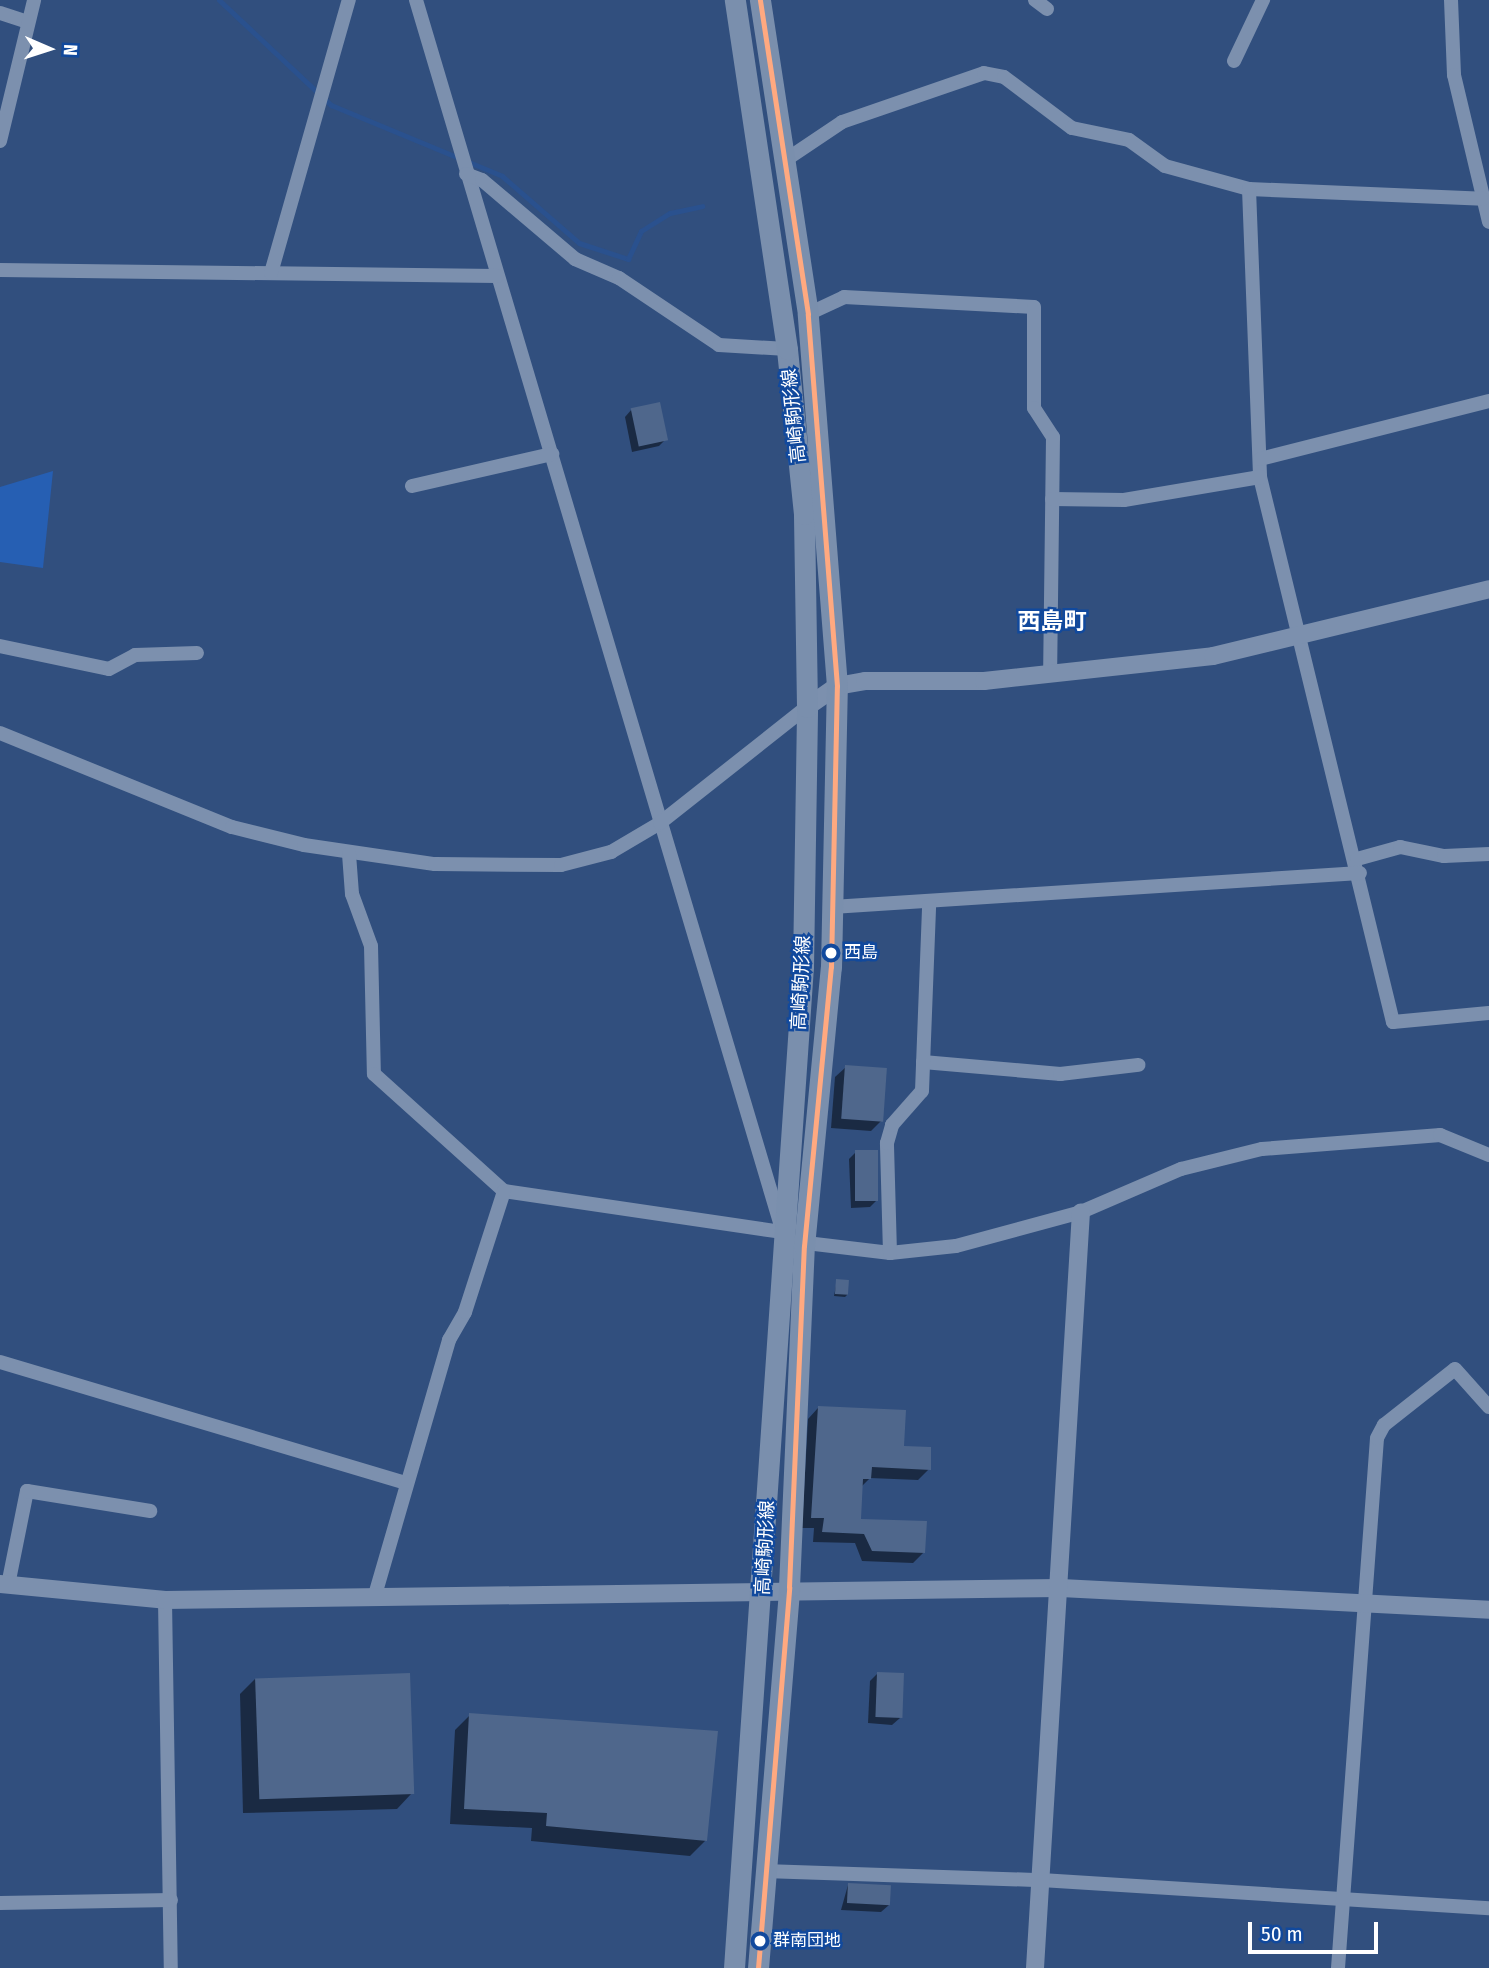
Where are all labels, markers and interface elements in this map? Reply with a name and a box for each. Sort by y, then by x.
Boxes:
north arrow [14,14,84,84]
text: N [59,44,82,56]
street label: 高崎駒形線 [778,368,810,464]
district label: 西島町 [1018,607,1086,635]
street label: 高崎駒形線 [787,935,815,1031]
place label: 西島 [844,943,878,963]
marker: 西島 [824,946,838,960]
street label: 高崎駒形線 [751,1500,779,1596]
scale bar [1251,1909,1380,1953]
text: 50 m [1261,1921,1303,1947]
place label: 群南団地 [773,1931,841,1951]
marker: 群南団地 [753,1934,767,1948]

